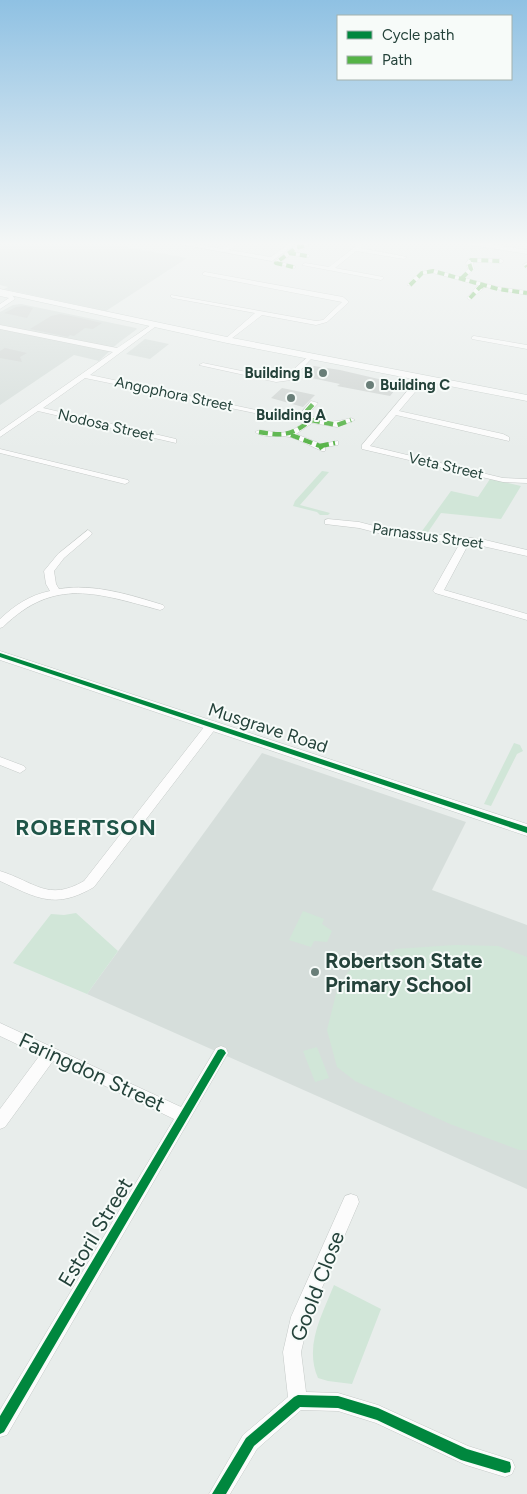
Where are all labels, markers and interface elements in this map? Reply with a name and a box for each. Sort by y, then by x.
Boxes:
legend [337,15,512,80]
text: Cycle path [382,26,454,44]
text: Path [382,51,412,69]
place label: Building B [245,364,313,382]
marker: Building B [317,367,329,379]
street label: Angophora Street [113,373,235,415]
place label: Building C [380,376,450,394]
marker: Building C [364,379,376,391]
marker: Building A [285,392,297,404]
street label: Nodosa Street [56,405,156,445]
place label: Building A [256,406,326,424]
street label: Veta Street [406,449,486,483]
street label: Parnassus Street [371,519,485,553]
street label: Musgrave Road [206,698,330,758]
district label: ROBERTSON [15,814,157,841]
place label: Robertson State Primary School [325,948,483,997]
marker: Robertson State Primary School [309,966,321,978]
street label: Faringdon Street [15,1027,169,1117]
street label: Estoril Street [53,1173,137,1291]
street label: Goold Close [285,1228,349,1344]

